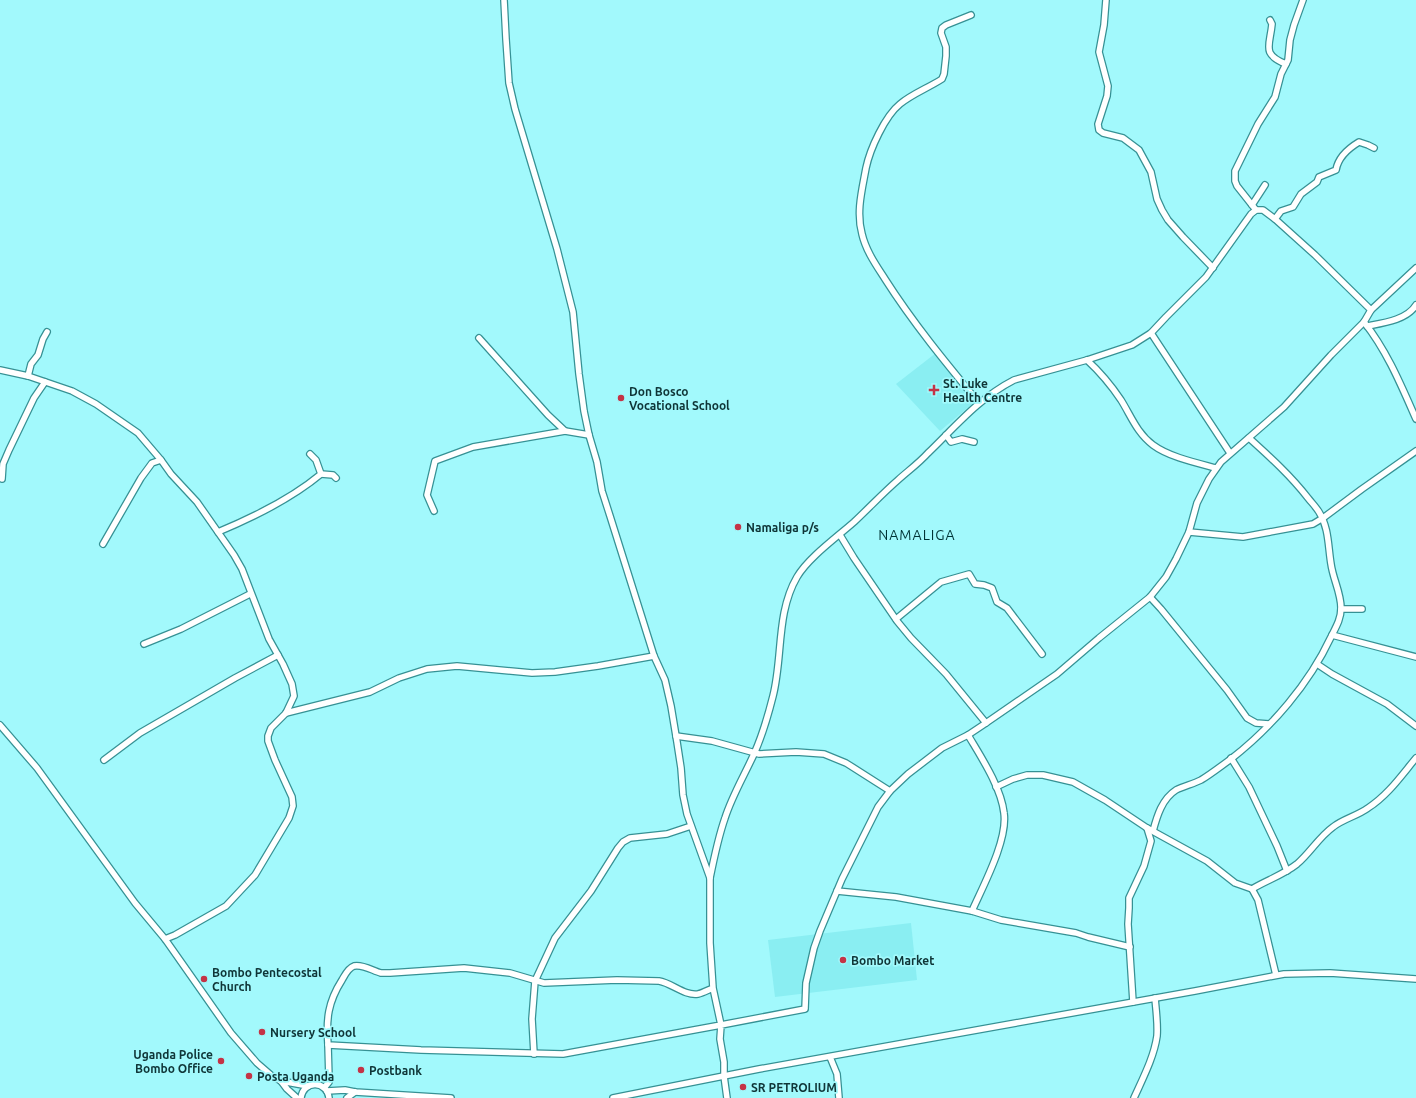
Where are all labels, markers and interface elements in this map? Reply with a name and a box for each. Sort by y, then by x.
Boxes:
place label: St. Luke Health Centre [943,377,1022,404]
marker: St. Luke Health Centre [928,384,940,396]
place label: Don Bosco Vocational School [629,385,730,412]
marker: Don Bosco Vocational School [616,393,626,403]
place label: Namaliga p/s [746,521,819,534]
marker: Namaliga p/s [733,522,743,532]
district label: NAMALIGA [878,527,956,543]
place label: Bombo Market [851,954,934,967]
marker: Bombo Market [838,955,848,965]
place label: Bombo Pentecostal Church [212,966,322,993]
marker: Bombo Pentecostal Church [199,974,209,984]
place label: Nursery School [270,1026,356,1039]
marker: Nursery School [257,1027,267,1037]
place label: Uganda Police Bombo Office [133,1048,213,1075]
marker: Uganda Police Bombo Office [216,1056,226,1066]
place label: Postbank [369,1064,422,1077]
marker: Postbank [356,1065,366,1075]
place label: Posta Uganda [257,1070,334,1083]
marker: Posta Uganda [244,1071,254,1081]
place label: SR PETROLIUM [751,1081,837,1094]
marker: SR PETROLIUM [738,1082,748,1092]

